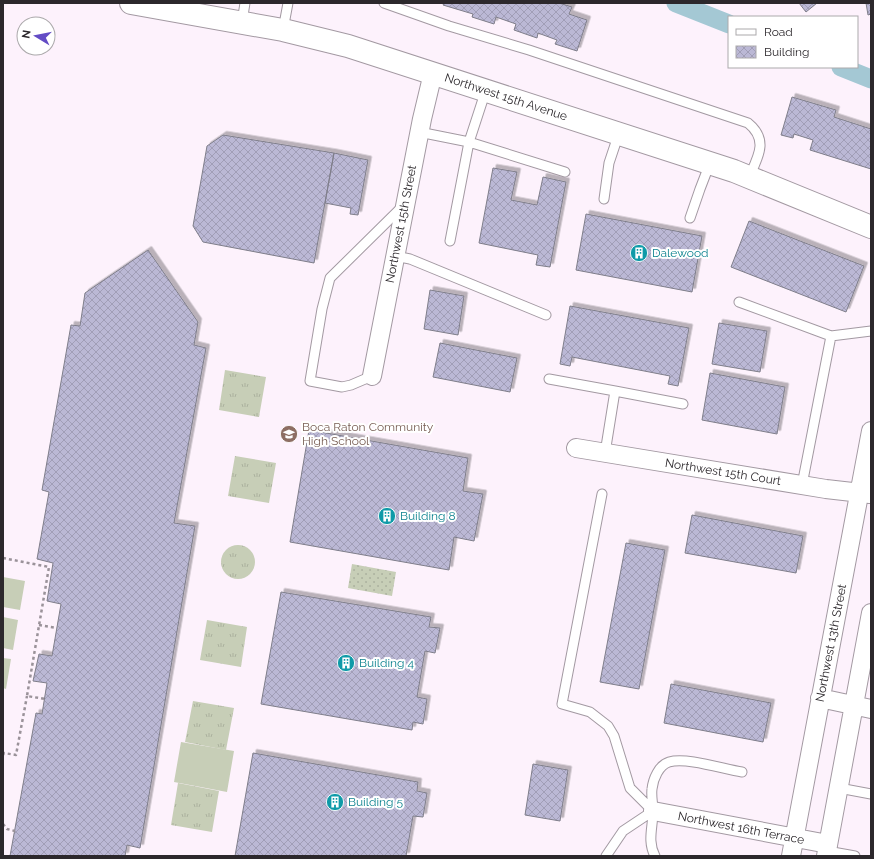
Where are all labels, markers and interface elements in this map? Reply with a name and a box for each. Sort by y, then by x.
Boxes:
north arrow [16,16,56,56]
legend [728,16,858,68]
text: Road [764,25,793,39]
text: N [20,29,34,40]
text: Building [764,45,810,59]
street label: Northwest 15th Avenue [443,71,569,123]
street label: Northwest 15th Street [383,164,419,284]
building icon: Dalewood [629,243,649,263]
place label: Dalewood [652,246,709,260]
place label: Boca Raton Community High School [302,420,434,448]
school or university icon: Boca Raton Community High School [279,424,299,444]
street label: Northwest 15th Court [664,456,782,488]
building icon: Building 8 [377,506,397,526]
place label: Building 8 [400,509,456,523]
street label: Northwest 13th Street [813,583,849,703]
building icon: Building 4 [336,653,356,673]
place label: Building 4 [359,656,415,670]
building icon: Building 5 [325,792,345,812]
place label: Building 5 [348,795,404,809]
street label: Northwest 16th Terrace [677,809,805,847]

